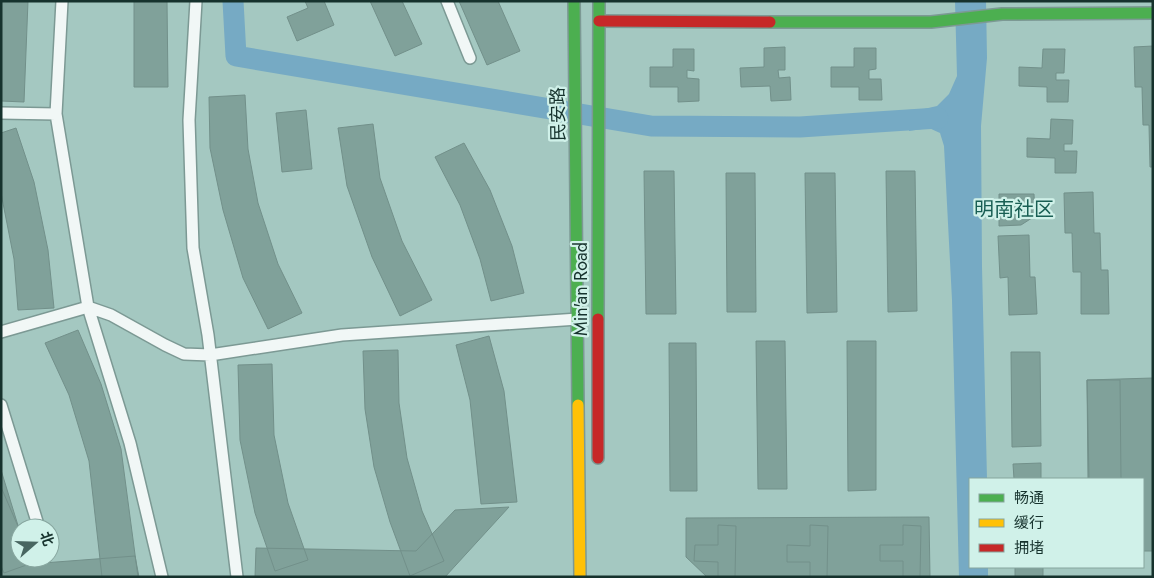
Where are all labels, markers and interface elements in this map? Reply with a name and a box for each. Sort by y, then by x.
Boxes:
street label: 民安路 [545,87,571,141]
district label: 明南社区 [974,195,1054,224]
street label: Min'an Road [568,242,594,336]
legend [969,478,1144,568]
text: 畅通 [1014,487,1044,509]
text: 缓行 [1014,512,1044,534]
north arrow [10,518,60,568]
text: 北 [35,529,59,549]
text: 拥堵 [1014,537,1044,559]

